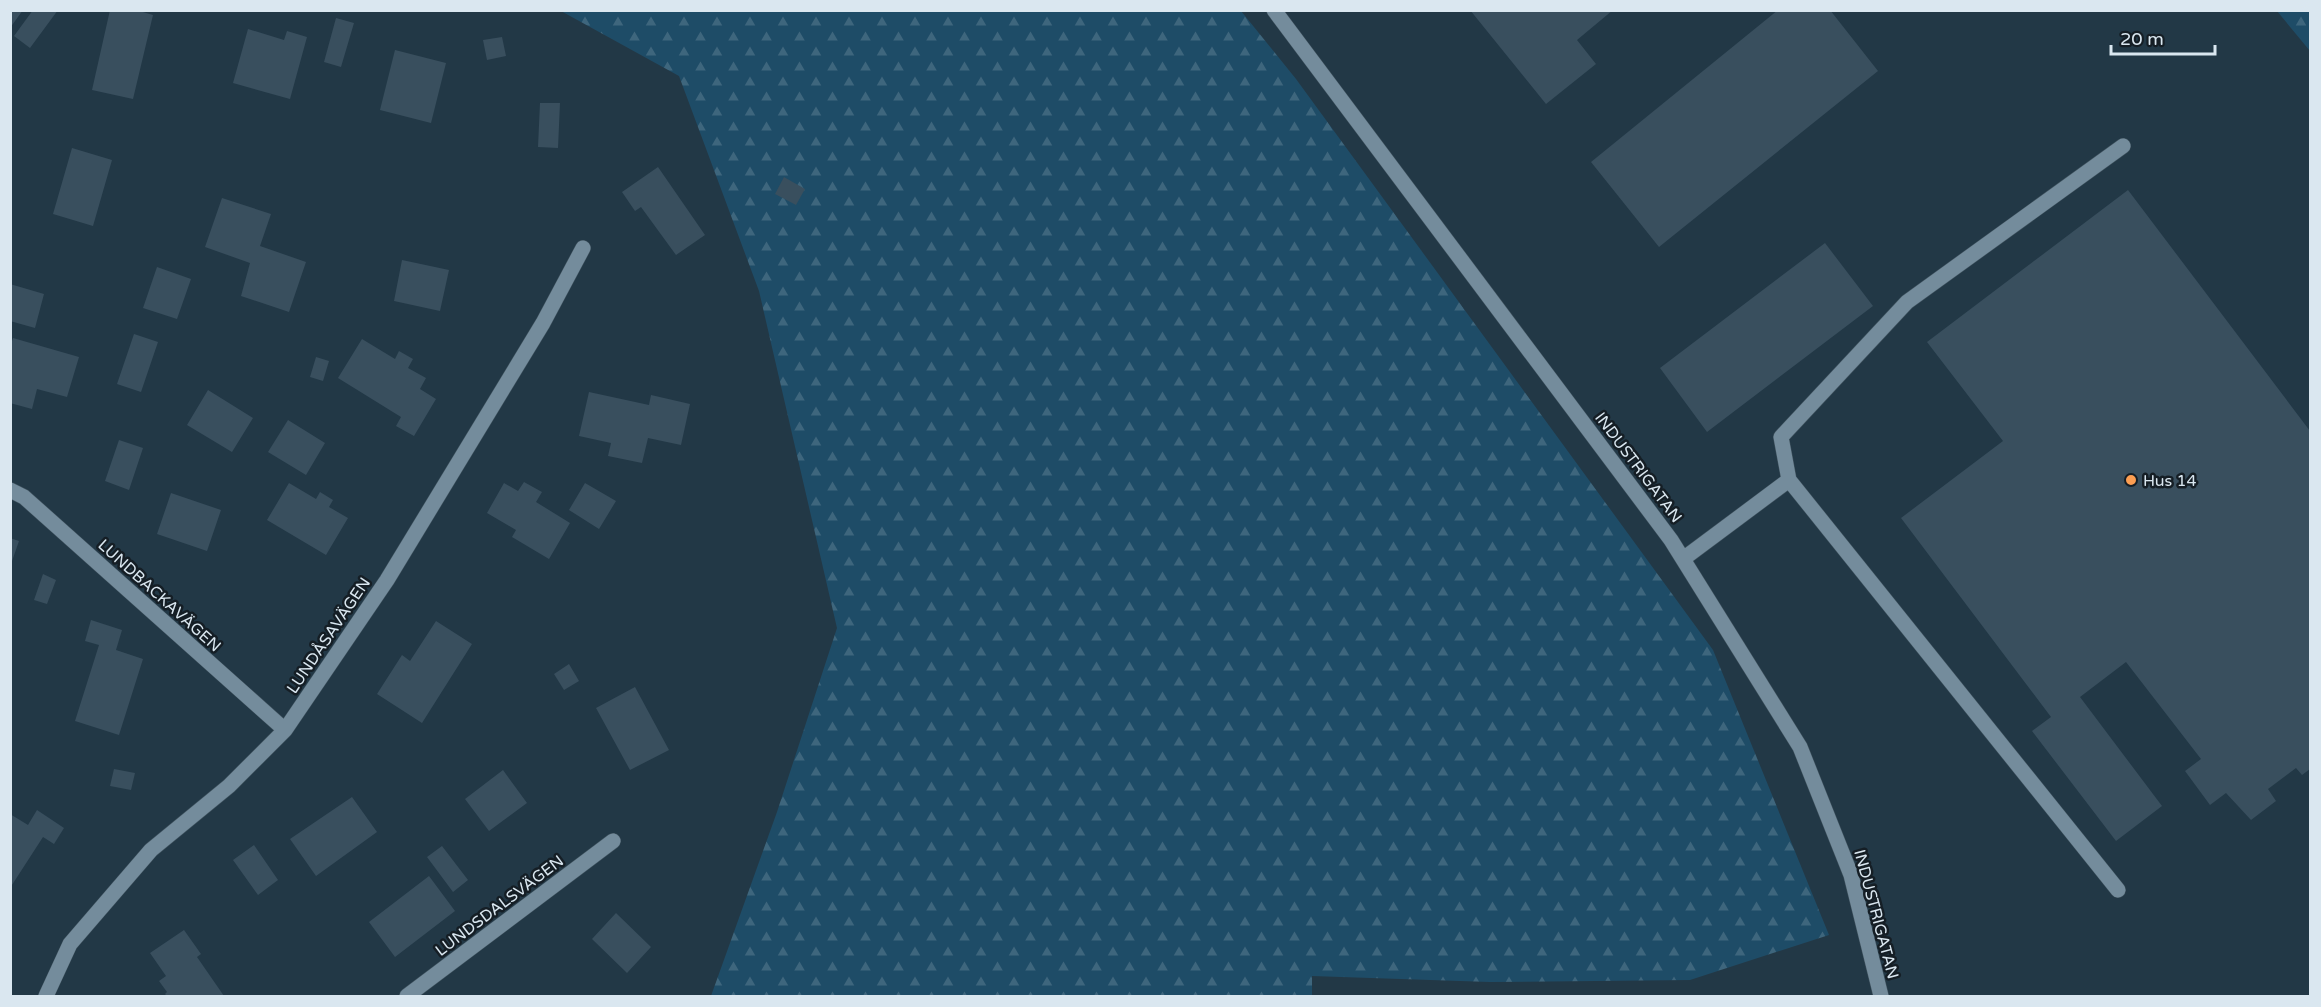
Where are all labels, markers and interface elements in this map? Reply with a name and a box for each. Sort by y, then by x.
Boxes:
scale bar [2111,18,2214,56]
text: 20 m [2120,28,2164,50]
street label: INDUSTRIGATAN [1590,408,1686,527]
place label: Hus 14 [2143,471,2197,491]
marker: Hus 14 [2124,473,2138,487]
street label: LUNDBACKAVÄGEN [94,535,225,656]
street label: LUNDÅSAVÄGEN [283,574,375,698]
street label: INDUSTRIGATAN [1849,847,1903,981]
street label: LUNDSDALSVÄGEN [431,851,568,961]

